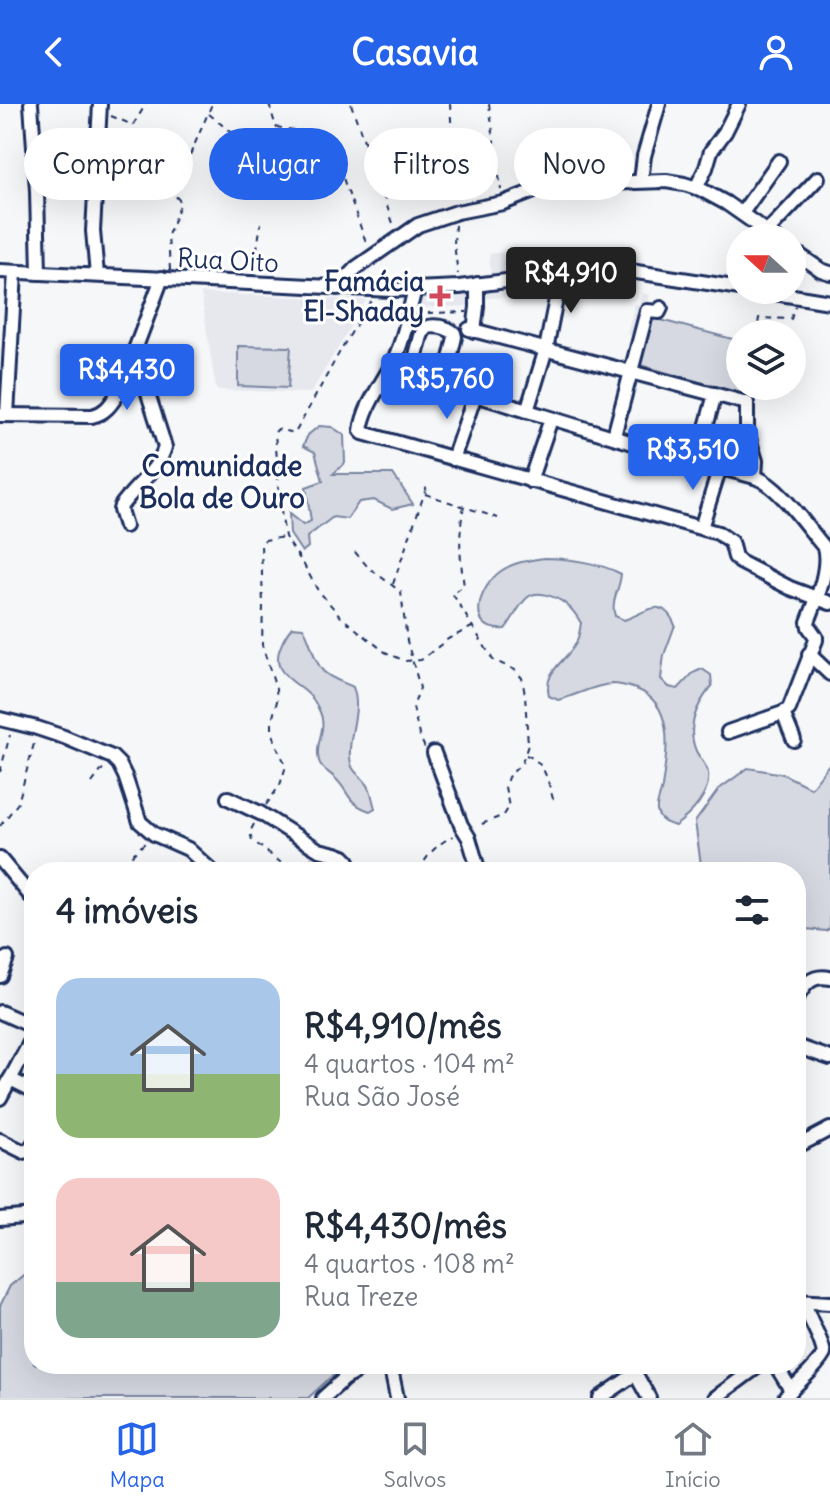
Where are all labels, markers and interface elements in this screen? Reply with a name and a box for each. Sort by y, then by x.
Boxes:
icon: back [32,30,76,74]
text: Casavia [352,30,478,75]
icon: person [754,30,798,74]
chip: Comprar [24,128,193,200]
chip: Alugar [209,128,348,200]
chip: Filtros [364,128,498,200]
chip: Novo [514,128,634,200]
north arrow [726,224,806,304]
map controls [726,224,806,400]
street label: Rua Oito [176,241,280,279]
pin: R$4,910 [497,247,645,315]
text: R$4,910 [524,256,618,289]
place label: Famácia El-Shaday [303,265,424,328]
marker: Famácia El-Shaday [431,287,449,305]
button: layers [726,320,806,400]
pin: R$4,430 [53,344,201,412]
text: R$4,430 [78,353,176,386]
pin: R$5,760 [373,353,521,421]
text: R$5,760 [399,362,495,395]
pin: R$3,510 [619,424,767,492]
text: R$3,510 [646,433,740,466]
district label: Comunidade Bola de Ouro [139,448,305,516]
icon: filters [730,888,774,932]
text: 4 imóveis [56,889,198,932]
text: R$4,910/mês [304,1004,502,1047]
icon: home [120,1010,216,1106]
text: 4 quartos · 104 m² [304,1047,515,1080]
text: Rua São José [304,1080,460,1113]
text: R$4,430/mês [304,1204,507,1247]
icon: home [120,1210,216,1306]
text: 4 quartos · 108 m² [304,1247,515,1280]
text: Rua Treze [304,1280,418,1313]
tab: Mapa [109,1417,165,1493]
tab: Salvos [383,1417,446,1493]
tab: Início [665,1417,721,1493]

